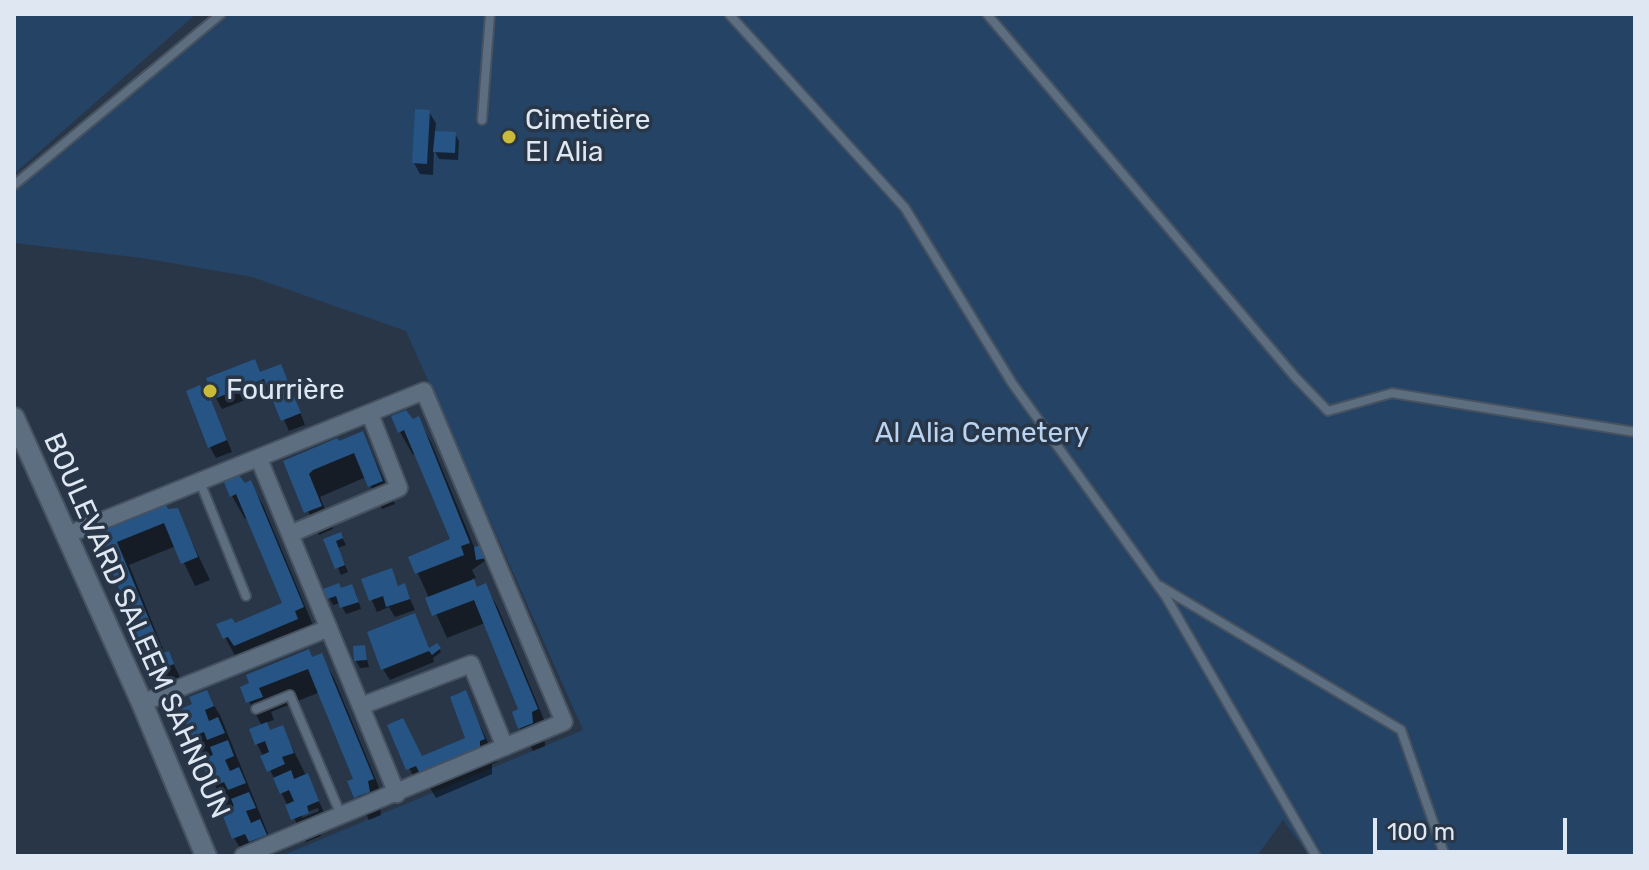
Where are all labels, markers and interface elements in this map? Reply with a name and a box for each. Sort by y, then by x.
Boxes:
place label: Cimetière El Alia [525,104,650,170]
marker: Cimetière El Alia [500,128,518,146]
place label: Fourrière [226,374,345,408]
marker: Fourrière [201,382,219,400]
park label: Al Alia Cemetery [875,417,1089,451]
street label: BOULEVARD SALEEM SAHNOUN [36,428,236,824]
scale bar [1377,802,1571,852]
text: 100 m [1387,818,1455,846]

